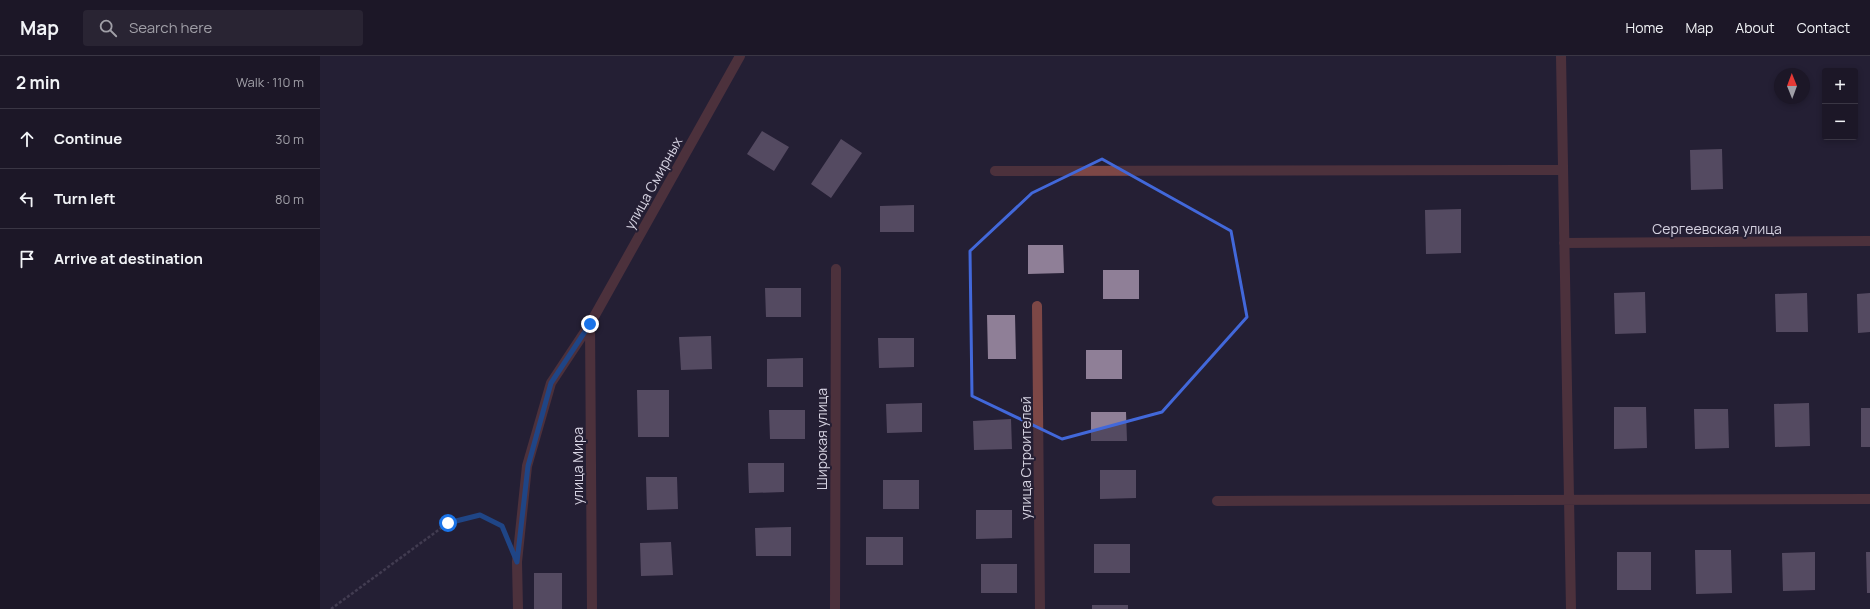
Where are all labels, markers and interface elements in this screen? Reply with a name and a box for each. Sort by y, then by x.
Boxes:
search box [83,10,363,46]
text: Map [20,15,59,41]
icon: search [97,17,119,39]
text: Search here [129,17,212,38]
text: Home [1626,18,1663,37]
text: Map [1685,18,1713,37]
text: About [1735,18,1775,37]
text: Contact [1797,18,1850,37]
north arrow [1774,68,1810,104]
map controls [1822,68,1858,140]
button: + [1822,68,1858,104]
text: 2 min [16,71,60,94]
text: Walk · 110 m [236,73,304,91]
button: − [1822,104,1858,140]
icon: ahead [16,128,38,150]
text: Continue [54,128,122,149]
text: 30 m [275,130,304,148]
street label: улица Смирных [620,133,687,233]
icon: left [16,188,38,210]
text: Turn left [54,188,116,209]
text: 80 m [275,190,304,208]
street label: Сергеевская улица [1652,219,1782,238]
icon: arrive [16,248,38,270]
text: Arrive at destination [54,248,203,269]
route end [581,315,599,333]
street label: Широкая улица [812,388,831,490]
street label: улица Строителей [1016,396,1035,520]
street label: улица Мира [568,427,587,505]
route start [439,514,457,532]

